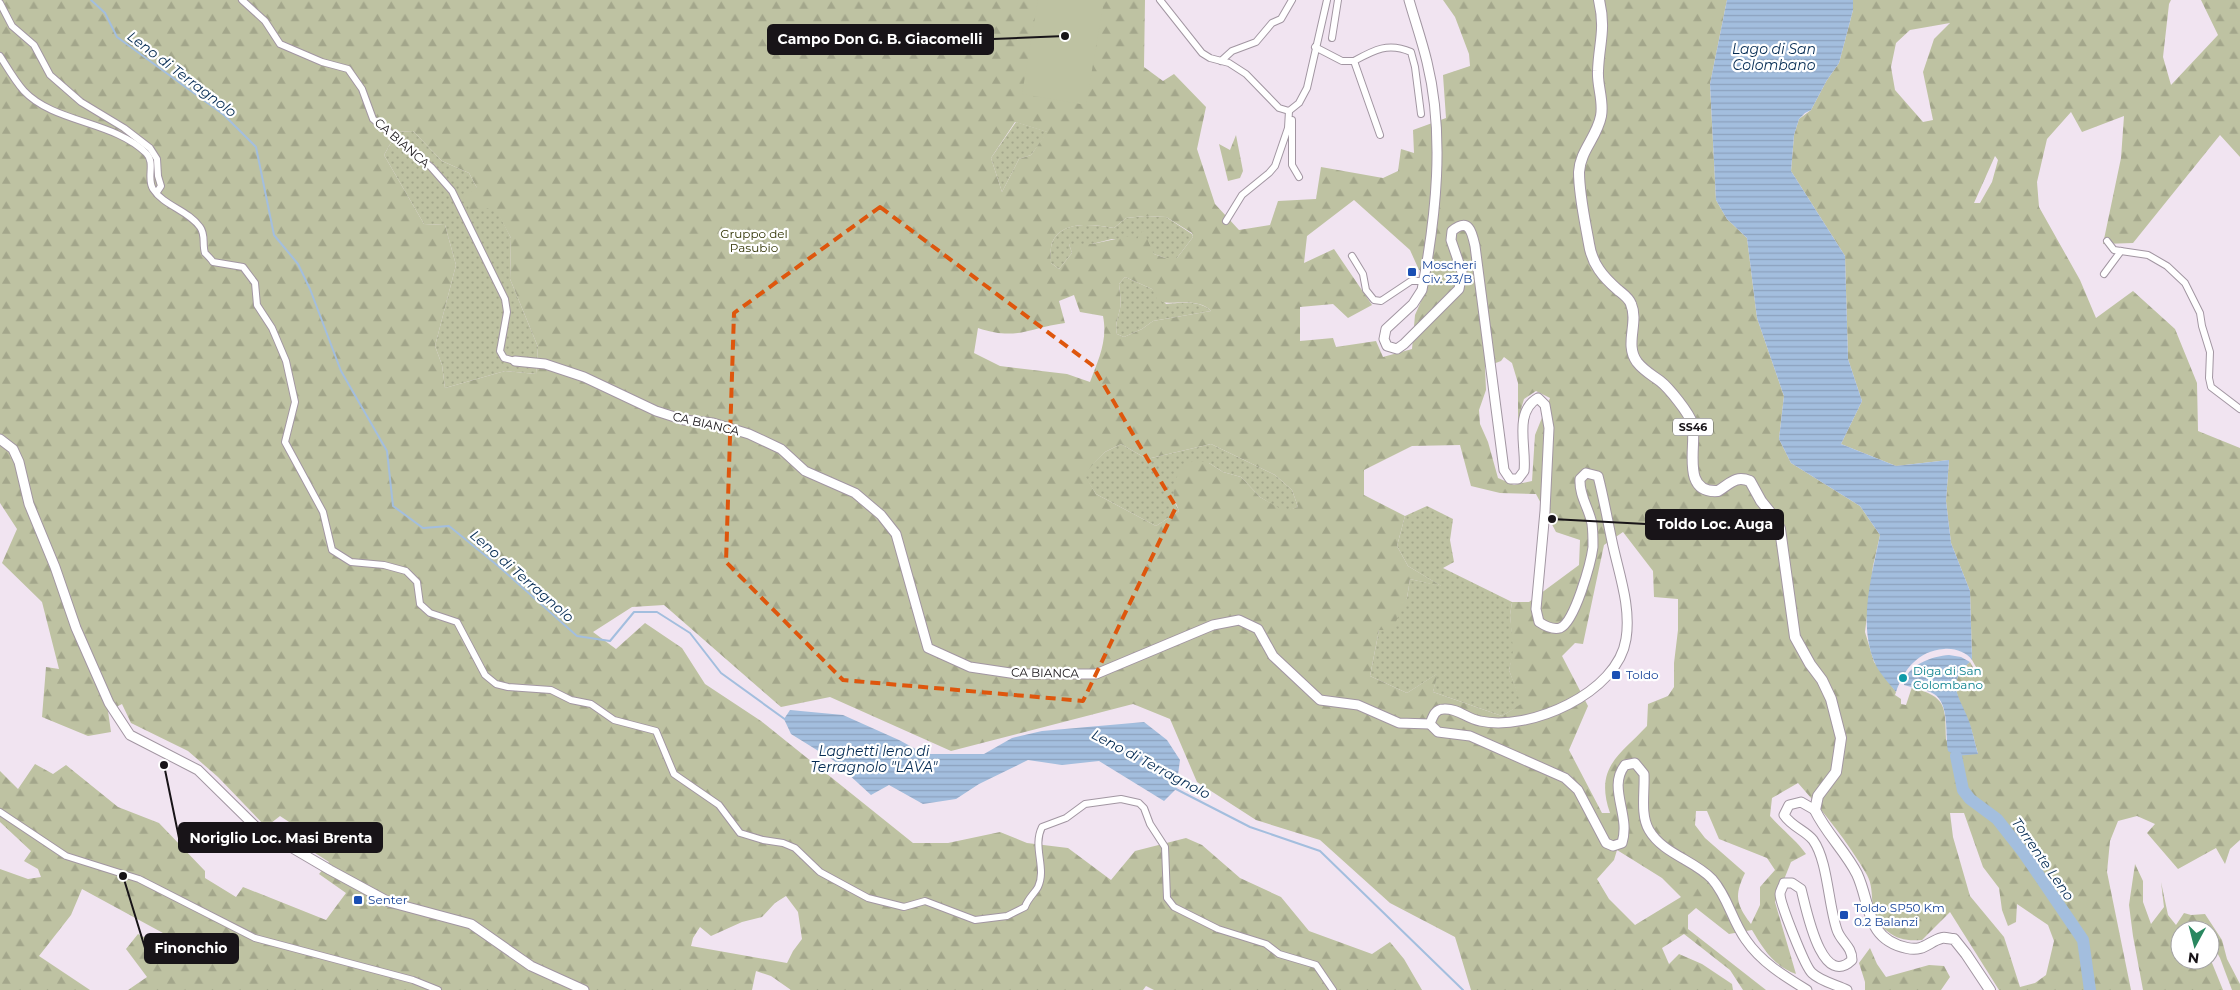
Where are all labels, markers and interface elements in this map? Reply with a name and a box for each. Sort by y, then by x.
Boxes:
callout: Campo Don G. B. Giacomelli [768,25,993,54]
water label: Leno di Terragnolo [124,27,240,121]
text: Campo Don G. B. Giacomelli [778,30,982,48]
water label: Lago di San Colombano [1732,40,1816,74]
street label: CA BIANCA [372,115,433,171]
park label: Gruppo del Pasubio [720,226,788,255]
place label: Moscheri Civ. 23/B [1422,257,1477,286]
marker: Moscheri Civ. 23/B [1406,266,1418,278]
street label: CA BIANCA [671,409,741,439]
road number: SS46 [1673,418,1713,436]
callout: Toldo Loc. Auga [1646,510,1783,539]
text: Toldo Loc. Auga [1657,515,1773,533]
water label: Leno di Terragnolo [466,526,578,626]
place label: Diga di San Colombano [1913,663,1983,692]
street label: CA BIANCA [1011,664,1080,681]
place label: Toldo [1626,667,1659,682]
marker: Toldo [1610,669,1622,681]
marker: Diga di San Colombano [1897,672,1909,684]
water label: Leno di Terragnolo [1089,725,1214,803]
water label: Laghetti leno di Terragnolo "LAVA" [810,742,938,776]
water label: Torrente Leno [2008,814,2078,904]
callout: Noriglio Loc. Masi Brenta [179,823,382,852]
text: Noriglio Loc. Masi Brenta [189,829,373,847]
place label: Senter [368,892,408,907]
marker: Senter [352,894,364,906]
place label: Toldo SP50 Km 0.2 Balanzi [1854,900,1945,929]
marker: Toldo SP50 Km 0.2 Balanzi [1838,909,1850,921]
north arrow [2170,920,2220,970]
callout: Finonchio [145,934,238,963]
text: Finonchio [154,939,228,957]
text: N [2187,948,2200,968]

